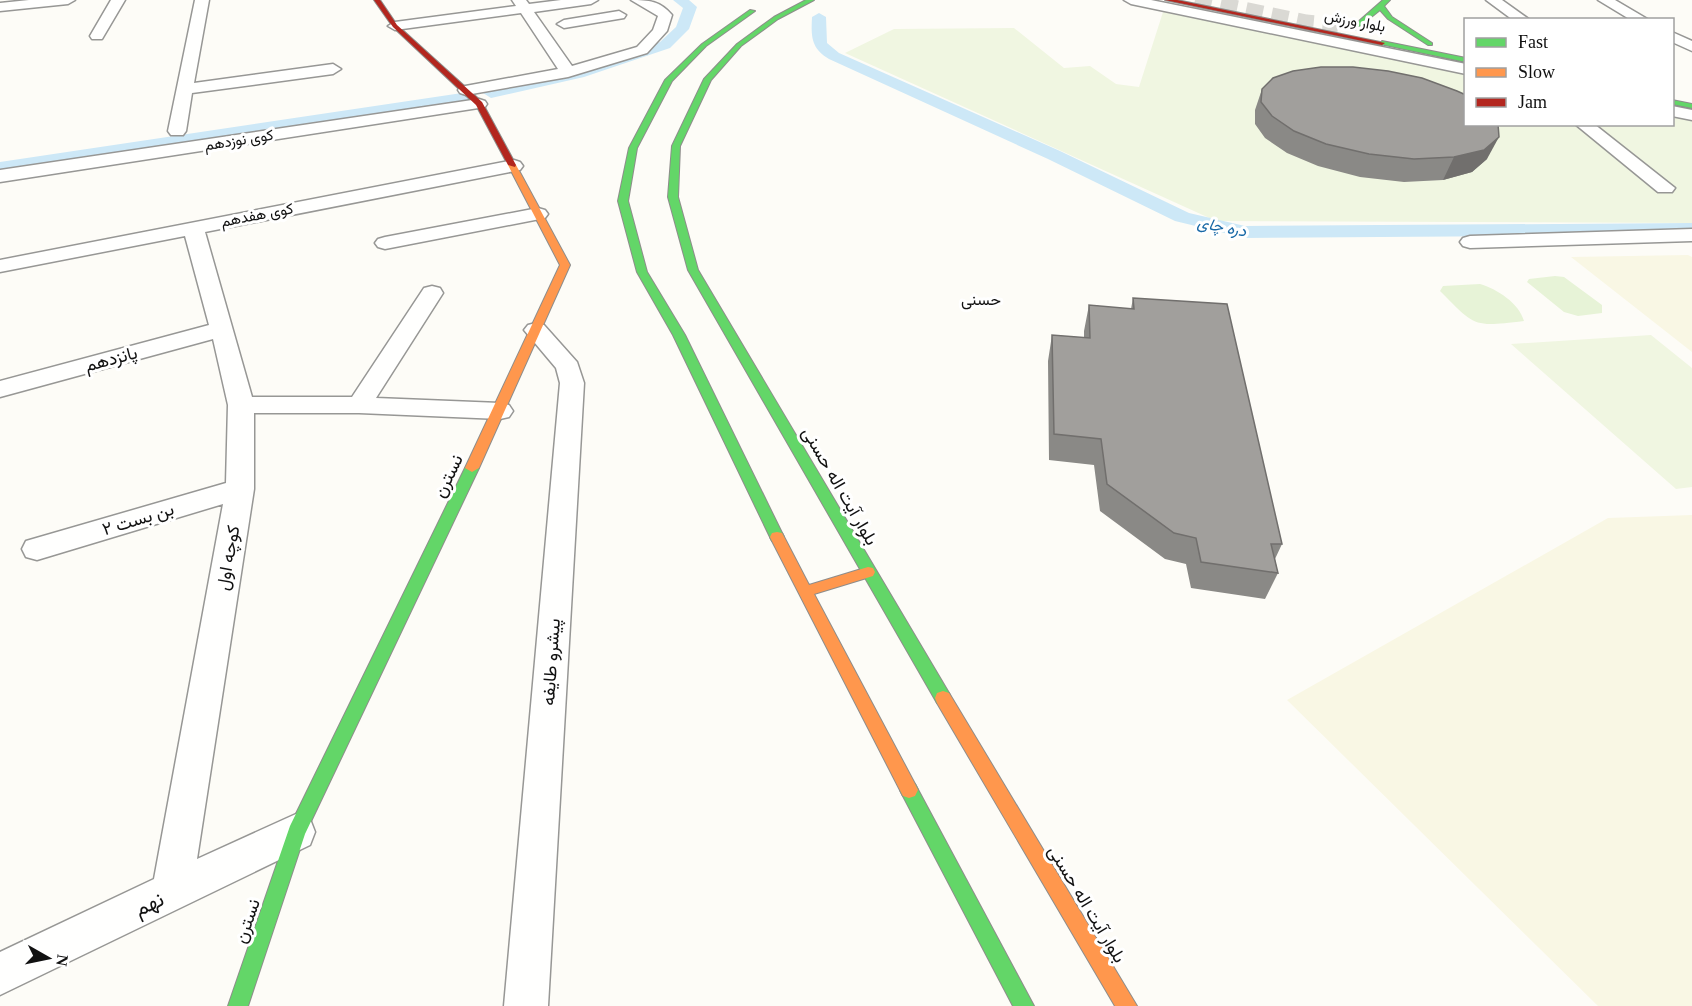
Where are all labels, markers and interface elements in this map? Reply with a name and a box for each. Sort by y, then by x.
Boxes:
street label: بلوار ورزش [1323,7,1387,37]
legend [1464,18,1674,126]
text: Fast [1518,32,1548,52]
text: Slow [1518,62,1555,82]
text: Jam [1518,92,1547,112]
street label: کوی نوزدهم [203,127,275,155]
street label: کوی هفدهم [219,200,295,232]
water label: دره چای [1195,213,1248,243]
district label: حسنی [961,291,1001,310]
street label: پانزدهم [83,342,140,378]
street label: بلوار آیت اله حسنی [797,423,882,549]
street label: نسترن [429,451,468,501]
street label: بن بست ۲ [100,499,177,540]
street label: کوچه اول [212,524,246,592]
street label: پیشرو طایفه [538,618,566,706]
street label: بلوار آیت اله حسنی [1043,842,1130,967]
street label: نهم [130,887,168,923]
street label: نسترن [230,896,265,946]
north arrow [18,928,78,988]
text: N [53,953,72,968]

